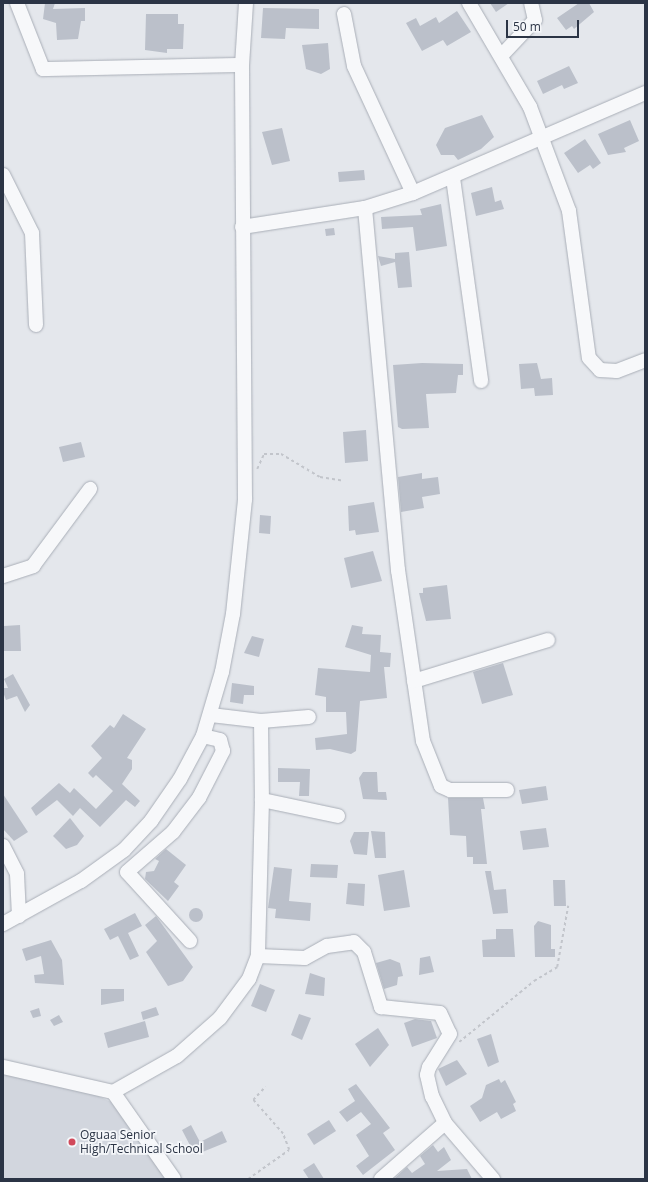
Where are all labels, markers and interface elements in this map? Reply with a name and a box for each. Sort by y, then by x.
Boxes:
scale bar [508,12,581,38]
text: 50 m [513,18,541,35]
place label: Oguaa Senior High/Technical School [80,1128,203,1156]
marker: Oguaa Senior High/Technical School [67,1137,77,1147]

